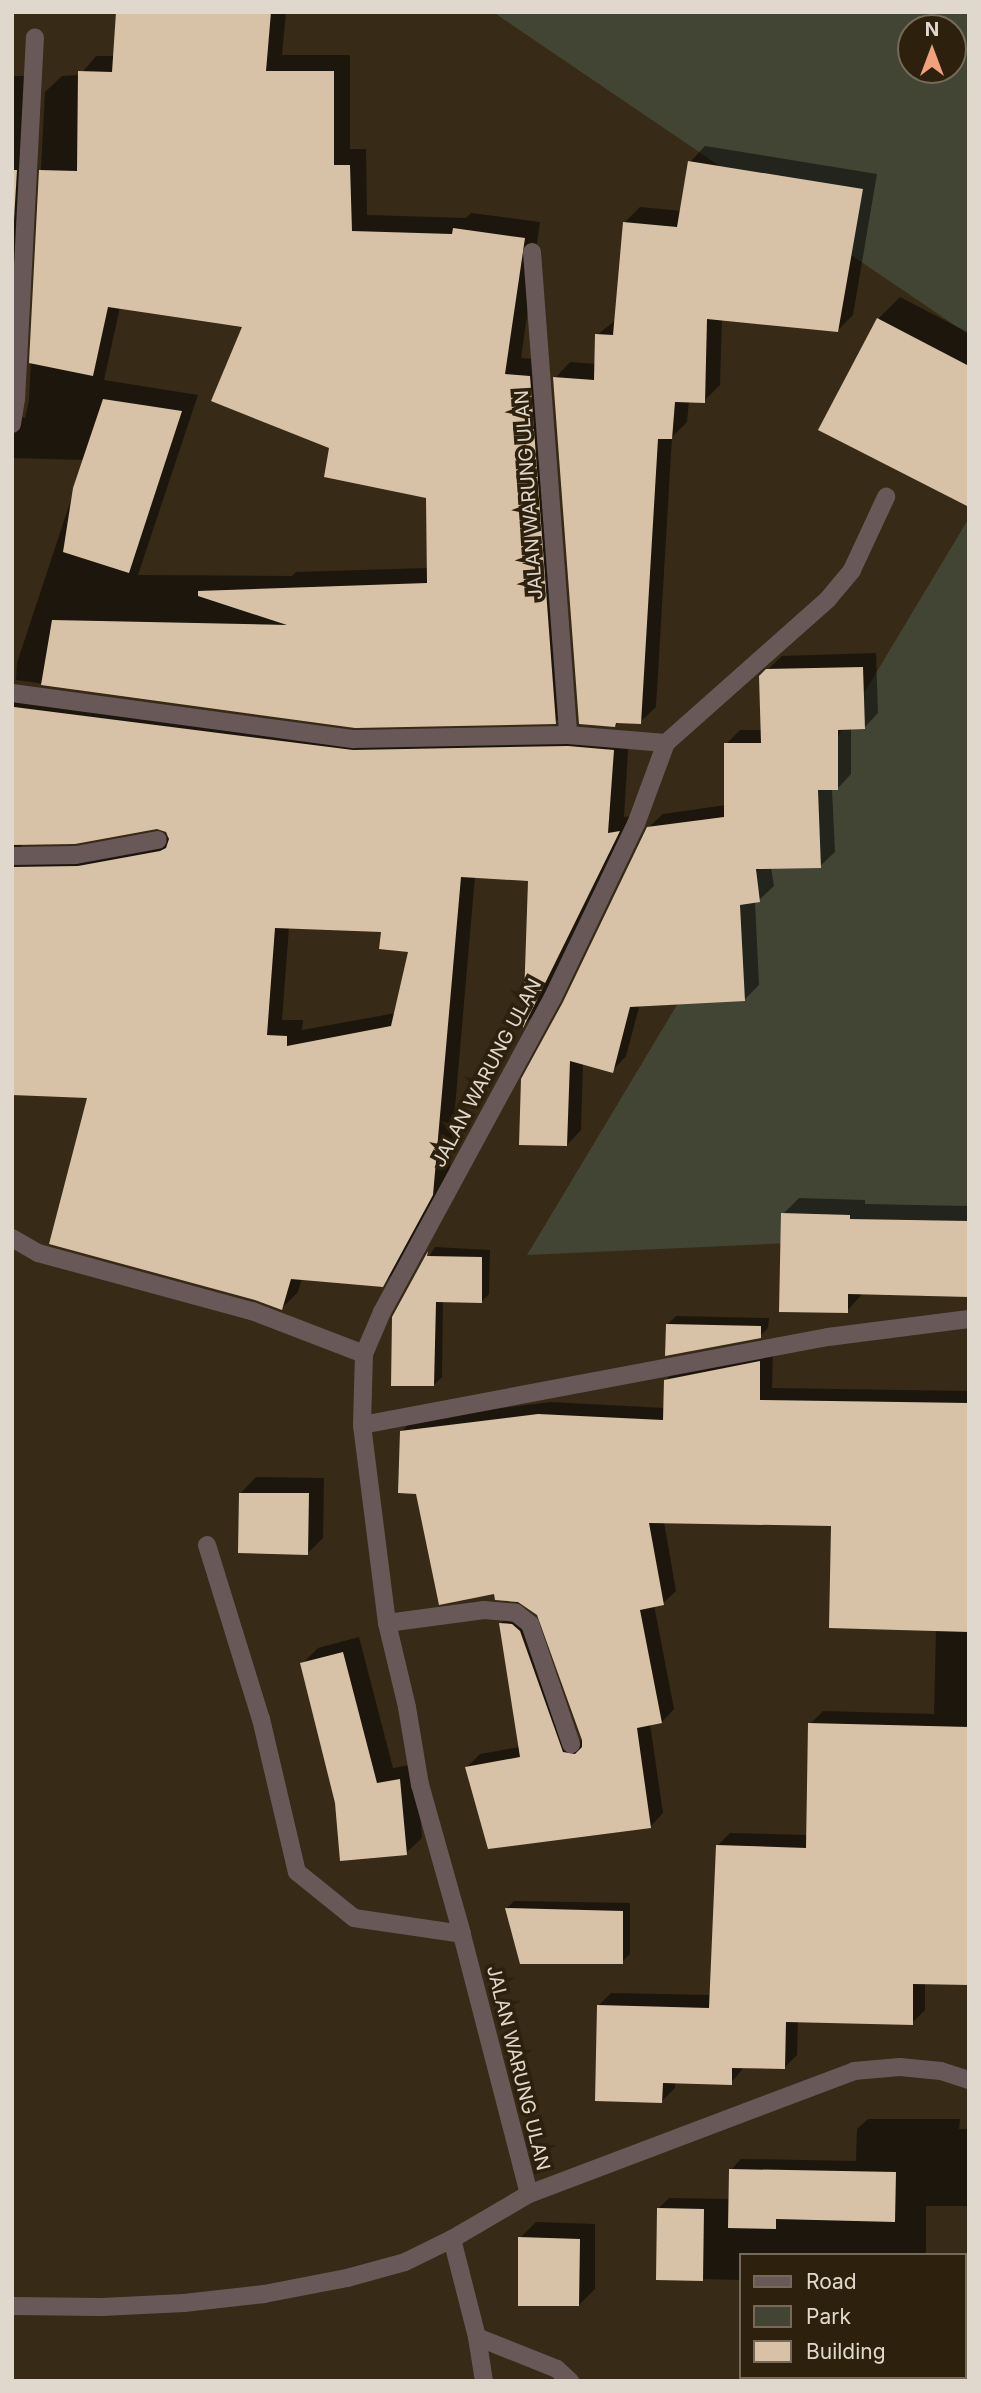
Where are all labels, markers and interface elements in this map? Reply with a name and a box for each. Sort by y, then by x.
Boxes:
north arrow [897,14,967,84]
text: N [925,18,939,41]
street label: JALAN WARUNG ULAN [510,389,548,601]
street label: JALAN WARUNG ULAN [428,975,546,1171]
street label: JALAN WARUNG ULAN [481,1963,555,2173]
legend [740,2253,967,2379]
text: Road [806,2269,857,2294]
text: Park [806,2304,851,2329]
text: Building [806,2339,886,2364]

